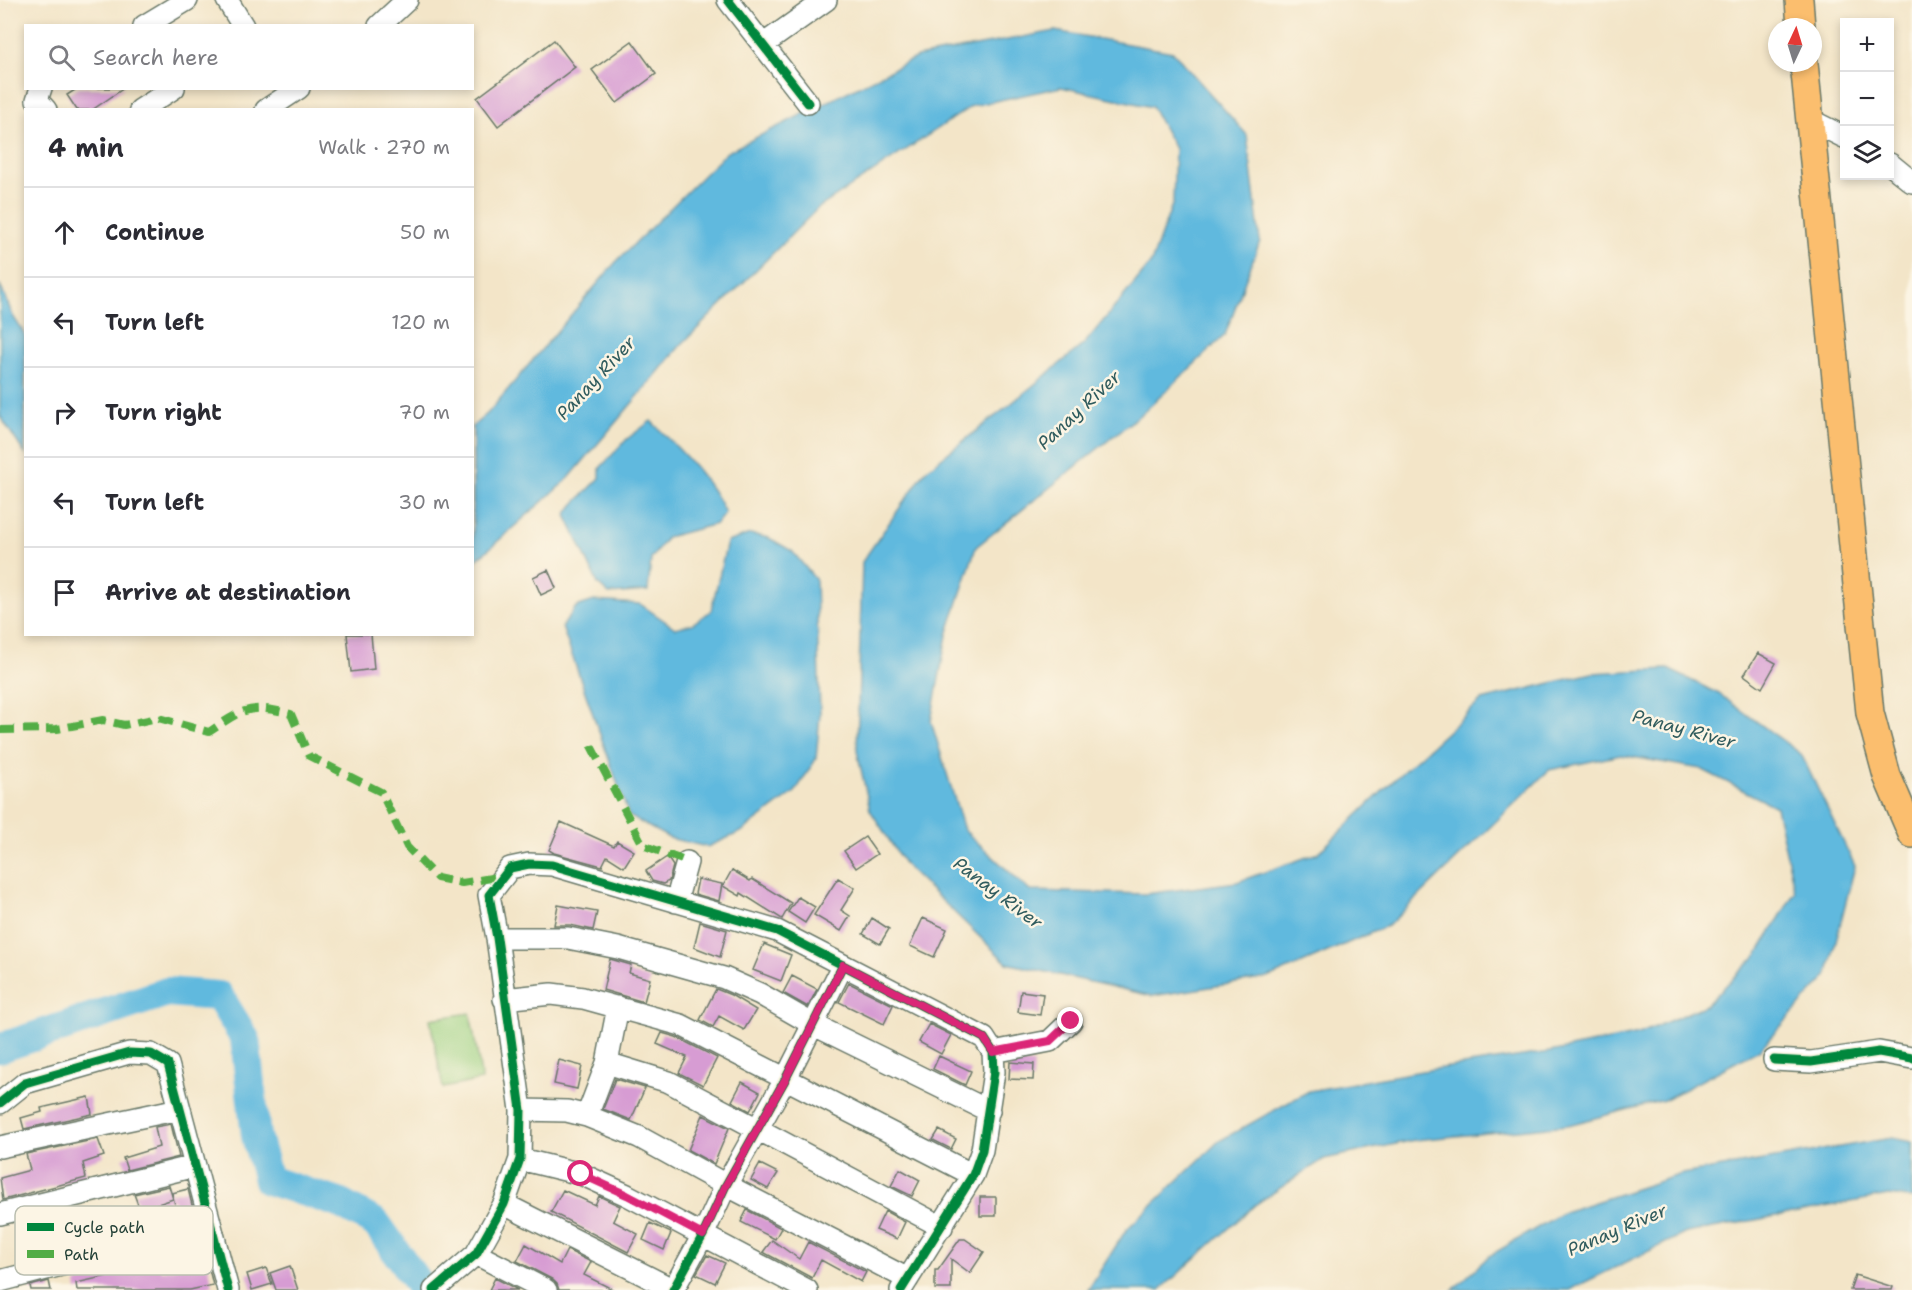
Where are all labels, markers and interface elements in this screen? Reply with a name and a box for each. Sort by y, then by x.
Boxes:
north arrow [1768,18,1822,72]
map controls [1840,18,1894,180]
button: + [1840,18,1894,72]
search box [24,24,474,90]
icon: search [45,41,78,74]
text: Search here [93,43,219,72]
button: − [1840,72,1894,126]
button: layers [1840,126,1894,180]
text: 4 min [48,130,124,165]
text: Walk · 270 m [318,134,450,160]
icon: ahead [48,216,81,249]
text: Continue [105,218,205,247]
text: 50 m [400,219,450,245]
icon: left [48,306,81,339]
text: Turn left [105,308,204,337]
text: 120 m [391,309,450,335]
water label: Panay River [551,331,641,425]
water label: Panay River [1032,365,1126,455]
icon: right [48,396,81,429]
text: Turn right [105,398,222,427]
text: 70 m [398,399,450,425]
icon: left [48,486,81,519]
text: Turn left [105,488,204,517]
text: 30 m [398,489,450,515]
icon: arrive [48,576,81,609]
text: Arrive at destination [105,578,351,607]
water label: Panay River [1630,704,1739,754]
water label: Panay River [949,852,1048,935]
route end [1057,1007,1083,1033]
route start [567,1160,593,1186]
water label: Panay River [1564,1198,1671,1262]
legend [15,1206,213,1275]
text: Cycle path [64,1217,145,1238]
text: Path [64,1244,99,1265]

